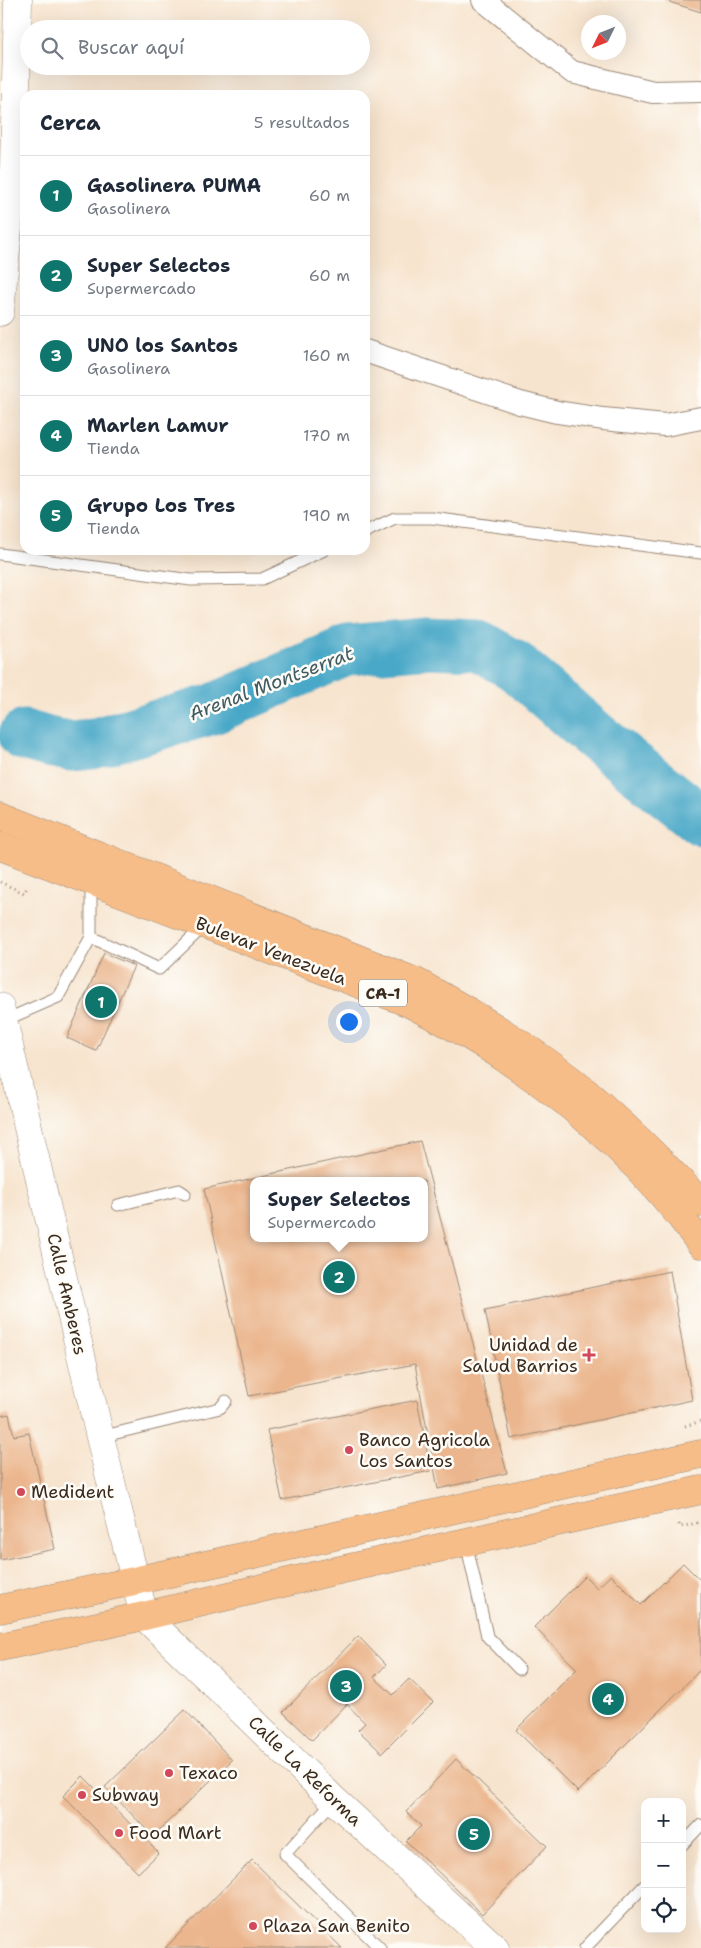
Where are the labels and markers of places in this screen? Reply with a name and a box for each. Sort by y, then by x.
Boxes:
pin: 1 [85,983,117,1021]
pin: 2 [323,1258,355,1296]
place label: Unidad de Salud Barrios [462,1333,578,1378]
marker: Unidad de Salud Barrios [582,1348,596,1362]
place label: Banco Agricola Los Santos [359,1428,490,1473]
marker: Banco Agricola Los Santos [343,1444,355,1456]
place label: Medident [31,1480,115,1504]
marker: Medident [15,1486,27,1498]
pin: 3 [330,1667,362,1705]
pin: 4 [592,1680,624,1718]
place label: Texaco [179,1761,238,1785]
marker: Texaco [163,1767,175,1779]
place label: Subway [92,1783,159,1807]
marker: Subway [76,1789,88,1801]
pin: 5 [458,1815,490,1853]
place label: Food Mart [129,1821,222,1845]
marker: Food Mart [113,1827,125,1839]
place label: Plaza San Benito [263,1914,410,1938]
marker: Plaza San Benito [247,1920,259,1932]

